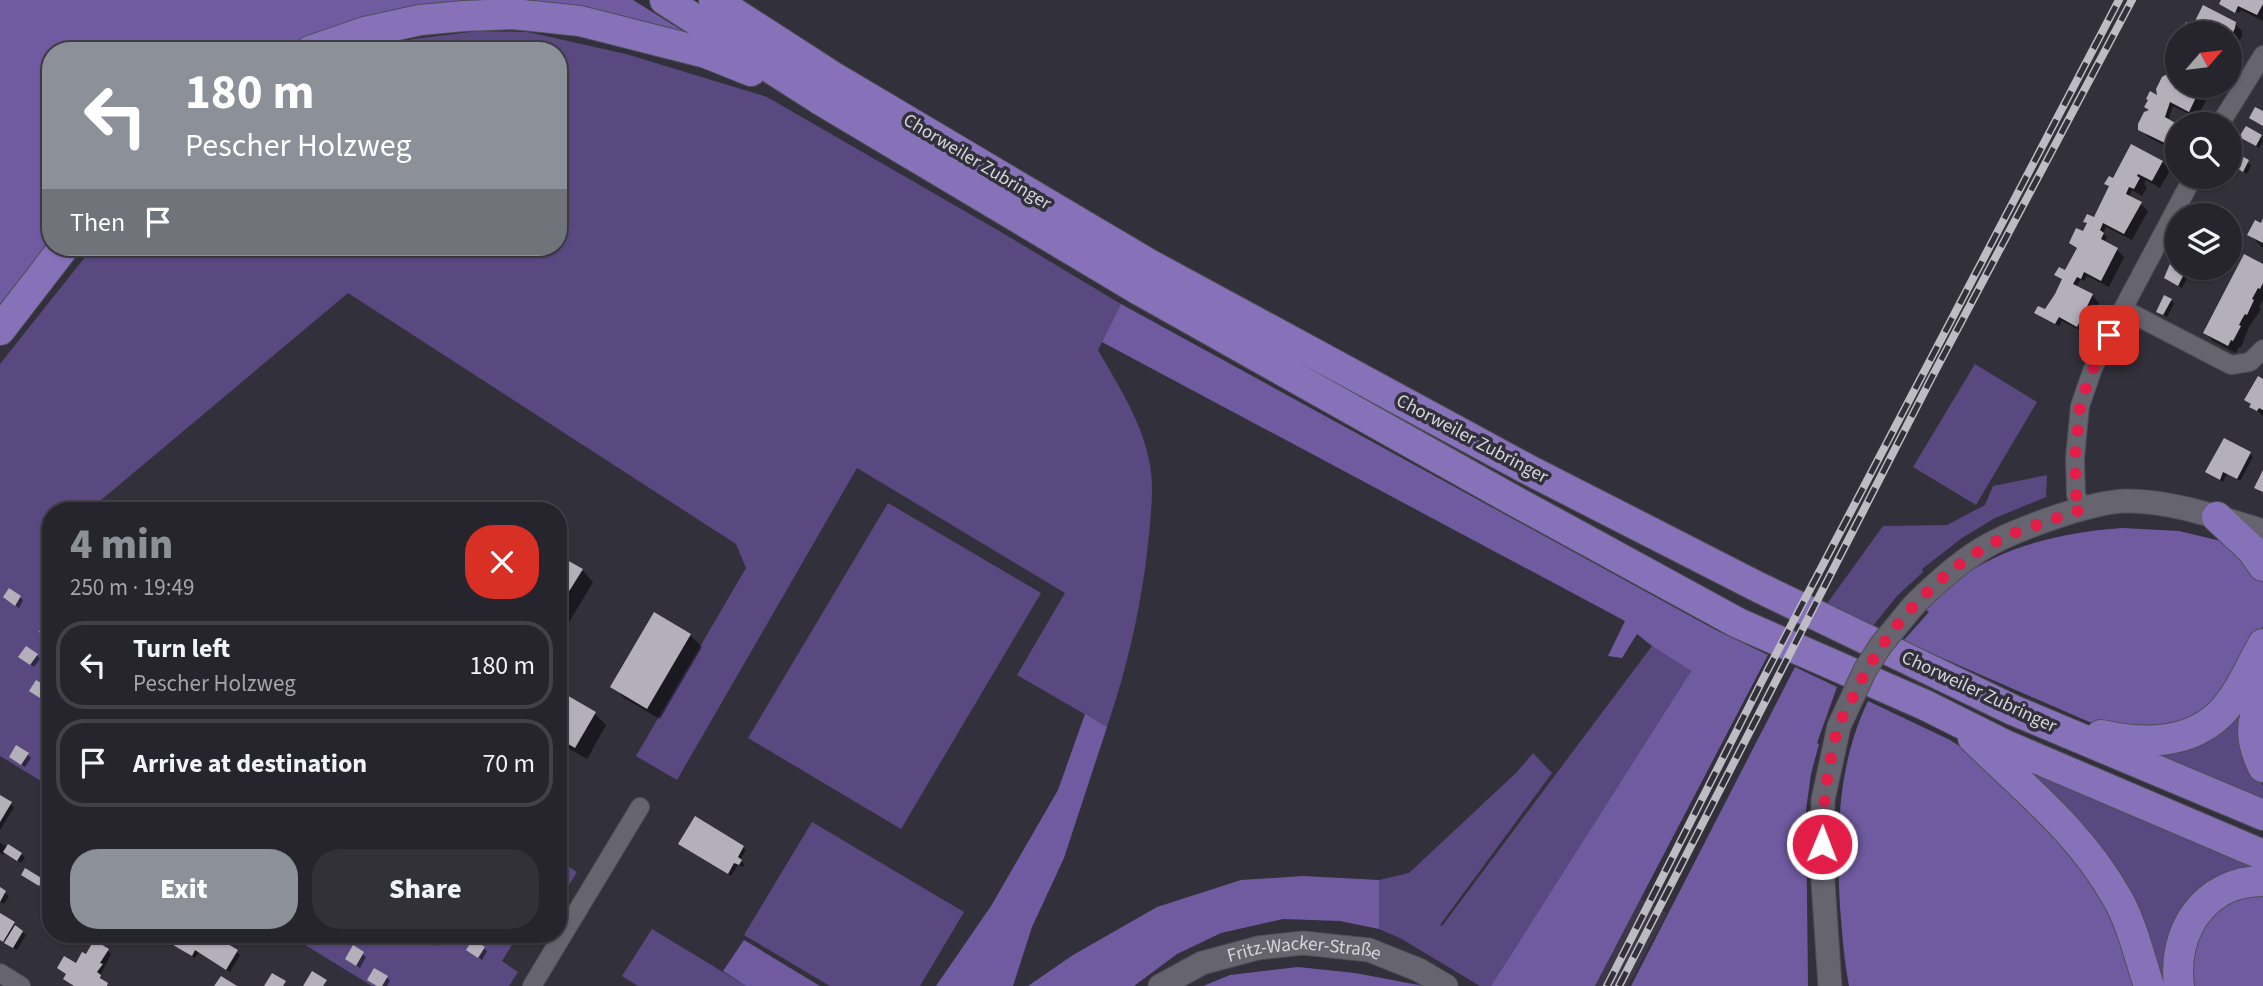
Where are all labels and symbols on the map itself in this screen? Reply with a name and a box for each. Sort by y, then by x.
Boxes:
north arrow [2165,21,2242,98]
street label: Chorweiler Zubringer [898,107,1056,217]
pin [2079,305,2139,365]
street label: Chorweiler Zubringer [1391,388,1553,491]
street label: Chorweiler Zubringer [1897,644,2061,740]
position arrow [1785,807,1859,881]
street label: Fritz-Wacker-Straße [1224,929,1385,969]

